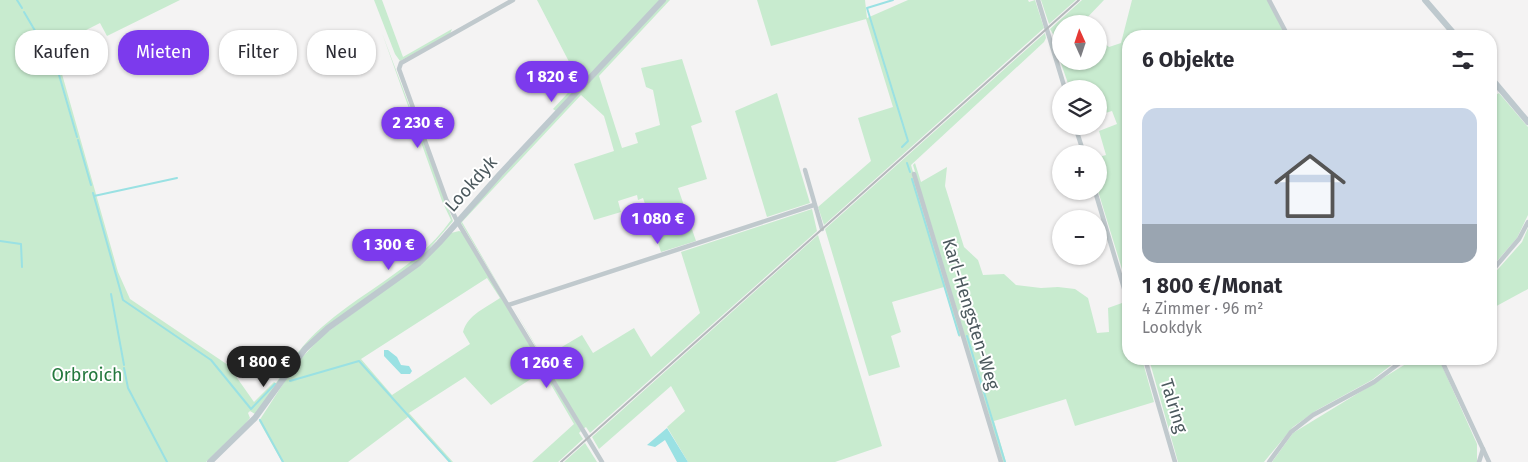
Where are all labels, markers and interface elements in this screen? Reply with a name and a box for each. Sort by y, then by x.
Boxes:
north arrow [1052,15,1108,70]
map controls [1052,15,1107,265]
chip: Kaufen [15,30,108,75]
chip: Mieten [118,30,209,75]
chip: Filter [219,30,297,75]
chip: Neu [307,30,376,75]
icon: filters [1449,46,1477,74]
text: 6 Objekte [1142,47,1234,73]
pin: 1 820 € [506,61,598,103]
text: 1 820 € [526,67,578,86]
button: layers [1052,80,1107,135]
pin: 2 230 € [372,106,464,149]
text: 2 230 € [392,113,444,132]
icon: home [1265,141,1355,231]
button: + [1052,145,1107,200]
street label: Lookdyk [440,151,502,216]
pin: 1 080 € [612,202,704,245]
text: 1 080 € [632,209,684,228]
button: − [1052,210,1107,265]
pin: 1 300 € [343,228,435,271]
text: 1 300 € [363,235,415,254]
street label: Karl-Hengsten-Weg [937,235,1005,393]
text: 1 800 €/Monat [1142,273,1282,299]
text: 4 Zimmer · 96 m² [1142,299,1263,318]
text: Lookdyk [1142,318,1202,337]
pin: 1 800 € [218,346,310,388]
pin: 1 260 € [501,346,593,389]
text: 1 800 € [238,352,290,371]
text: 1 260 € [521,353,573,372]
park label: Orbroich [51,364,123,386]
street label: Talring [1155,376,1193,436]

